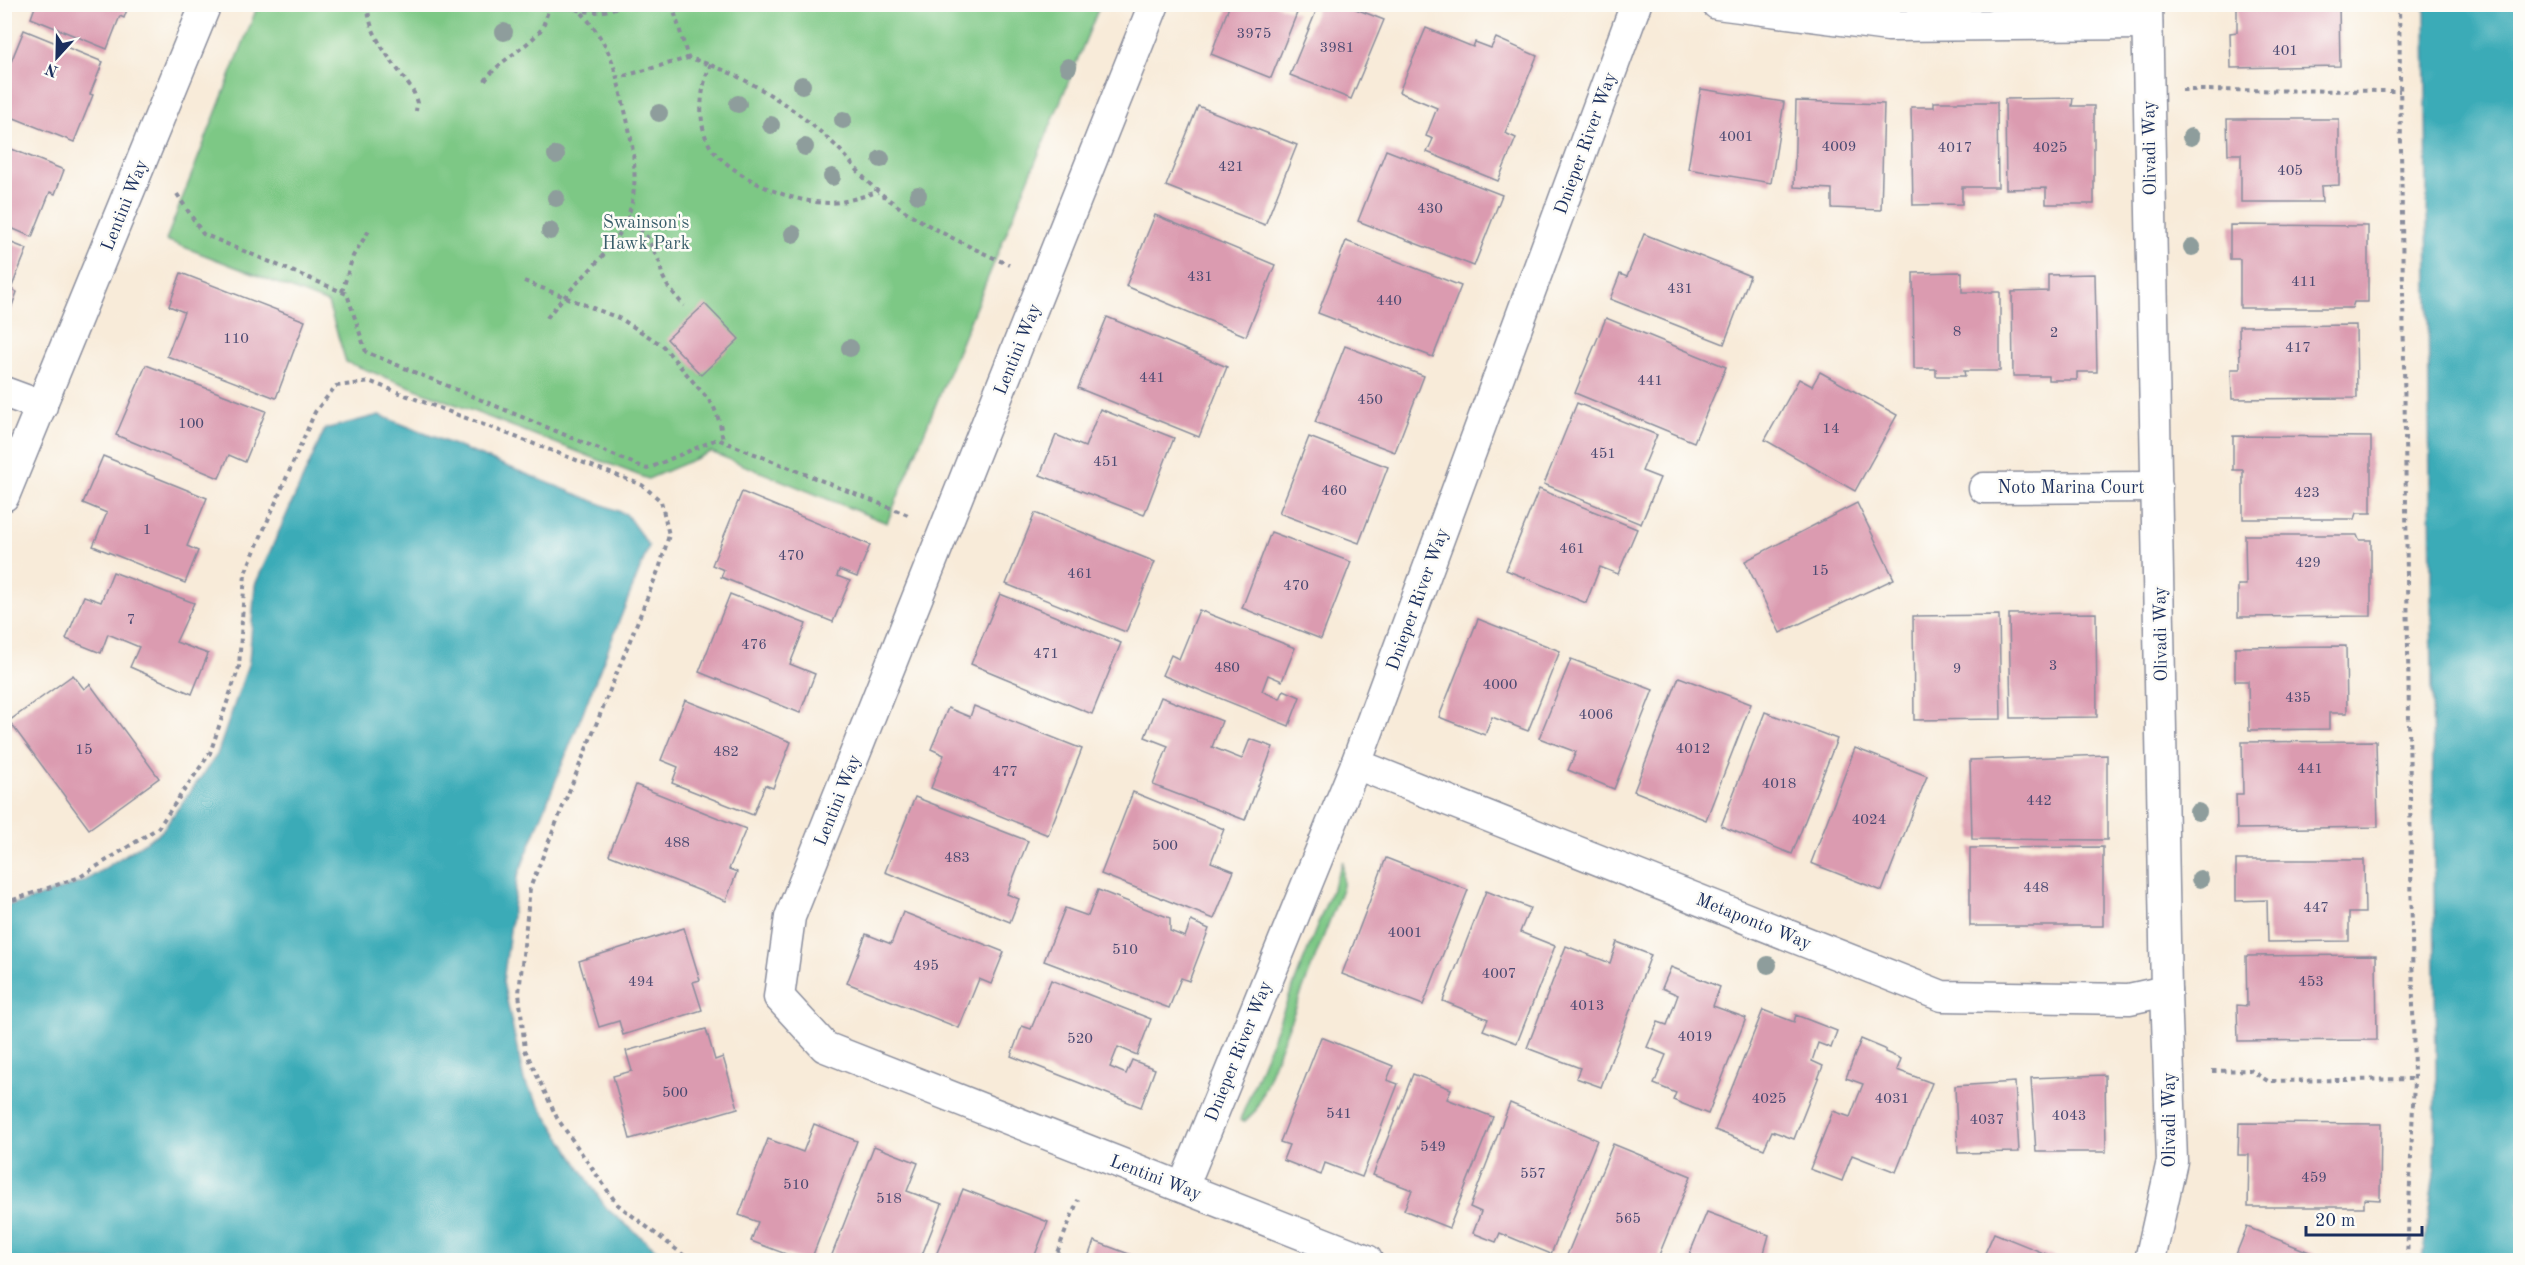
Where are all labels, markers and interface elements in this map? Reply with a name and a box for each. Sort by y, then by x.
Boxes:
north arrow [27,27,87,87]
house number: 3975 [1237,27,1271,42]
house number: 3981 [1320,41,1354,56]
house number: 401 [2272,44,2298,59]
text: N [43,59,61,79]
street label: Dnieper River Way [1552,69,1620,217]
street label: Olivadi Way [2140,100,2160,196]
house number: 4001 [1719,130,1753,145]
house number: 4009 [1822,140,1856,155]
house number: 4017 [1938,141,1972,156]
house number: 4025 [2033,141,2067,156]
street label: Lentini Way [98,157,152,254]
house number: 421 [1218,160,1244,175]
house number: 405 [2277,164,2303,179]
house number: 430 [1417,202,1443,217]
park label: Swainson's Hawk Park [602,214,690,253]
house number: 431 [1187,270,1213,285]
house number: 411 [2291,275,2317,290]
house number: 431 [1667,282,1693,297]
house number: 440 [1376,294,1402,309]
street label: Lentini Way [991,301,1045,398]
house number: 8 [1953,325,1961,340]
house number: 2 [2050,326,2058,341]
house number: 110 [223,332,249,347]
house number: 417 [2285,341,2311,356]
house number: 441 [1139,371,1165,386]
house number: 441 [1637,374,1663,389]
house number: 450 [1357,393,1383,408]
house number: 100 [178,417,204,432]
house number: 14 [1822,422,1840,437]
house number: 451 [1590,447,1616,462]
house number: 451 [1093,455,1119,470]
street label: Noto Marina Court [1997,479,2145,497]
house number: 460 [1321,484,1347,499]
house number: 423 [2294,486,2320,501]
house number: 1 [143,523,151,538]
street label: Dnieper River Way [1384,525,1452,673]
house number: 461 [1559,542,1585,557]
house number: 470 [778,549,804,564]
house number: 429 [2295,556,2321,571]
house number: 15 [1811,564,1829,579]
house number: 461 [1067,567,1093,582]
house number: 470 [1283,579,1309,594]
street label: Olivadi Way [2151,586,2171,682]
house number: 7 [127,613,135,628]
house number: 476 [741,638,767,653]
house number: 471 [1033,647,1059,662]
house number: 3 [2049,659,2057,674]
house number: 480 [1214,661,1240,676]
house number: 9 [1953,662,1961,677]
house number: 4000 [1483,678,1517,693]
house number: 435 [2285,691,2311,706]
house number: 4006 [1579,708,1613,723]
house number: 4012 [1676,742,1710,757]
house number: 15 [75,743,93,758]
house number: 482 [713,745,739,760]
street label: Lentini Way [811,752,865,849]
house number: 441 [2297,762,2323,777]
house number: 477 [992,765,1018,780]
house number: 4018 [1762,777,1796,792]
house number: 442 [2026,794,2052,809]
house number: 4024 [1852,813,1886,828]
house number: 488 [664,836,690,851]
house number: 500 [1152,839,1178,854]
house number: 483 [944,851,970,866]
house number: 448 [2023,881,2049,896]
street label: Metaponto Way [1693,891,1814,953]
house number: 447 [2303,901,2329,916]
house number: 4001 [1388,926,1422,941]
house number: 510 [1112,943,1138,958]
house number: 495 [913,959,939,974]
house number: 4007 [1482,967,1516,982]
house number: 494 [628,975,654,990]
house number: 453 [2298,975,2324,990]
street label: Dnieper River Way [1202,978,1276,1124]
house number: 4013 [1570,999,1604,1014]
house number: 4019 [1678,1030,1712,1045]
house number: 520 [1067,1032,1093,1047]
street label: Olivadi Way [2161,1072,2179,1168]
house number: 500 [662,1086,688,1101]
house number: 4025 [1752,1092,1786,1107]
house number: 4031 [1875,1092,1909,1107]
house number: 541 [1326,1107,1352,1122]
house number: 4043 [2052,1109,2086,1124]
house number: 4037 [1970,1113,2004,1128]
house number: 549 [1420,1140,1446,1155]
street label: Lentini Way [1107,1152,1204,1204]
house number: 557 [1520,1167,1546,1182]
house number: 459 [2301,1171,2327,1186]
house number: 510 [783,1178,809,1193]
house number: 518 [876,1192,902,1207]
scale bar [2306,1199,2422,1237]
house number: 565 [1615,1212,1641,1227]
text: 20 m [2315,1212,2355,1230]

